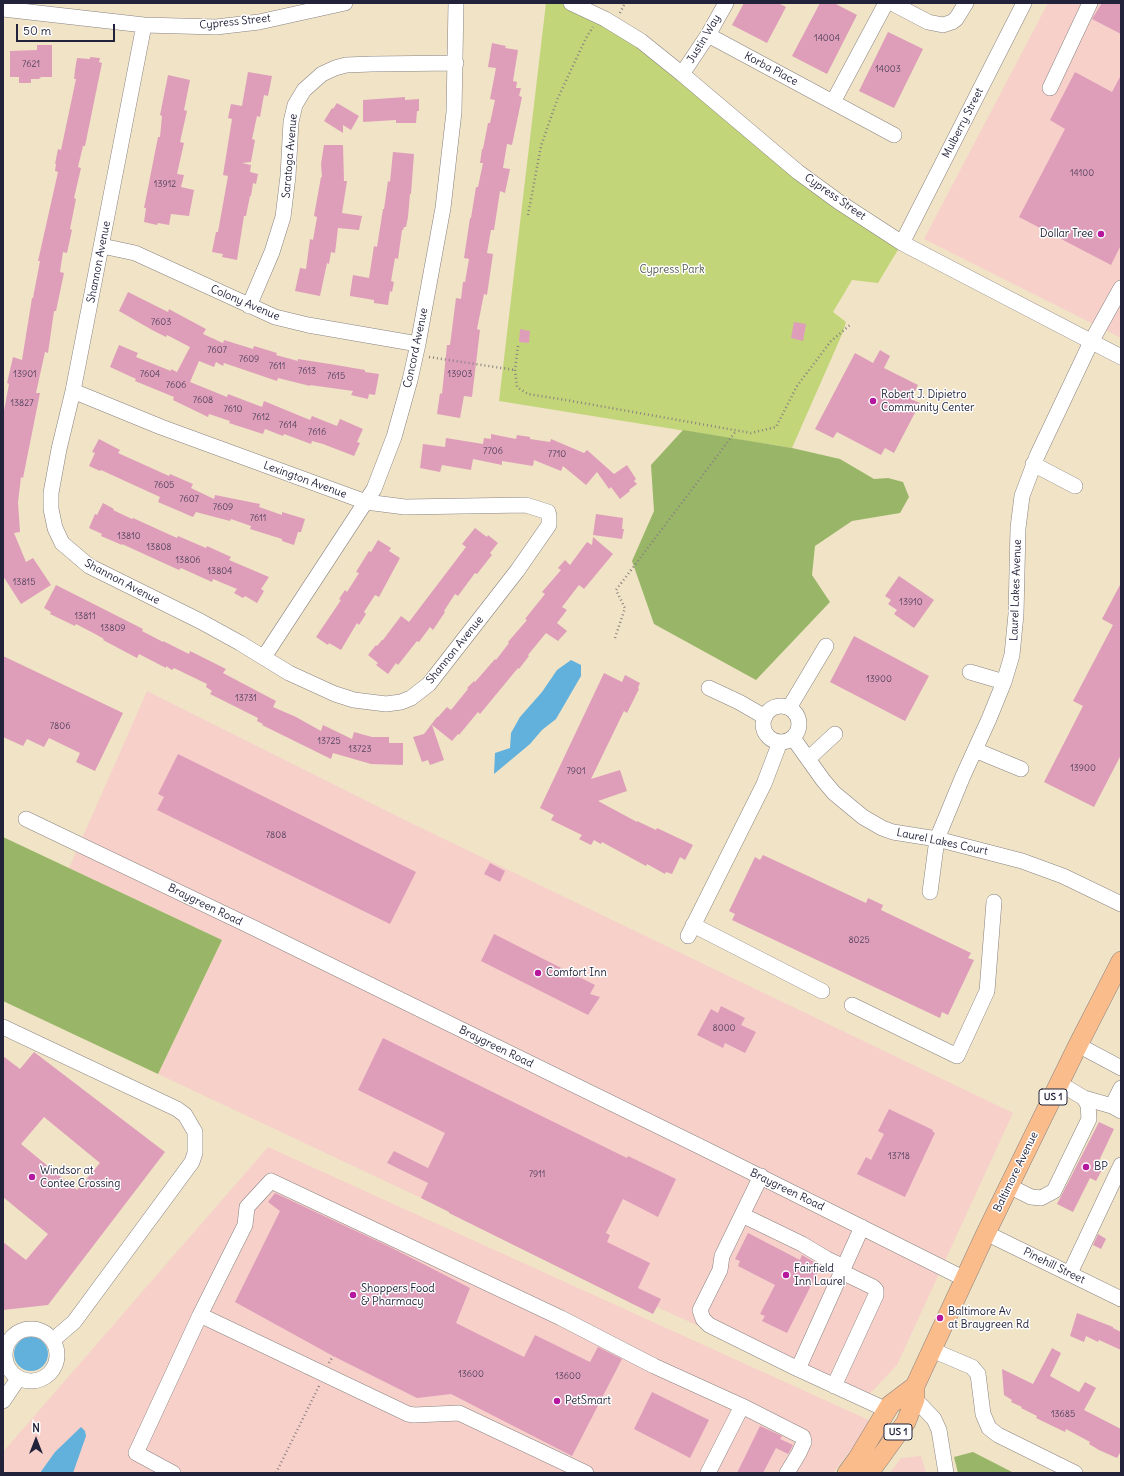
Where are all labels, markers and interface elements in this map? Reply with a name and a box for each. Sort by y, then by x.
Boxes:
street label: Cypress Street [199,12,271,32]
street label: Justin Way [684,12,724,66]
scale bar [18,16,117,42]
text: 50 m [23,23,51,38]
house number: 14004 [814,33,840,43]
street label: Korba Place [742,49,800,89]
house number: 7621 [22,59,40,69]
house number: 14003 [875,64,901,74]
street label: Mulberry Street [940,86,986,160]
street label: Saratoga Avenue [280,113,300,199]
house number: 14100 [1070,168,1094,178]
street label: Cypress Street [802,171,868,223]
house number: 13912 [154,179,176,189]
street label: Shannon Avenue [85,220,113,304]
place label: Dollar Tree [1040,227,1093,241]
marker: Dollar Tree [1096,229,1106,239]
park label: Cypress Park [639,263,705,277]
street label: Colony Avenue [208,282,282,324]
street label: Concord Avenue [401,307,431,389]
house number: 7603 [151,317,171,327]
house number: 7607 [207,345,227,355]
house number: 7609 [239,354,259,364]
house number: 7611 [269,361,285,371]
house number: 7613 [298,366,316,376]
house number: 13901 [13,369,37,379]
house number: 7604 [140,369,160,379]
house number: 13903 [448,369,472,379]
house number: 7615 [327,371,345,381]
house number: 7606 [166,380,186,390]
place label: Robert J. Dipietro Community Center [881,388,975,414]
house number: 7608 [193,395,213,405]
marker: Robert J. Dipietro Community Center [868,396,878,406]
house number: 13827 [10,398,34,408]
house number: 7610 [224,404,242,414]
house number: 7612 [252,412,270,422]
house number: 7614 [279,420,297,430]
house number: 7616 [308,427,326,437]
house number: 7706 [483,446,503,456]
house number: 7710 [548,449,566,459]
street label: Lexington Avenue [262,459,348,501]
house number: 7605 [154,480,174,490]
house number: 7607 [179,494,199,504]
house number: 7609 [213,502,233,512]
house number: 7611 [250,513,266,523]
house number: 13810 [117,531,141,541]
street label: Laurel Lakes Avenue [1008,539,1024,641]
house number: 13808 [147,542,171,552]
house number: 13806 [176,555,200,565]
street label: Shannon Avenue [82,557,162,607]
house number: 13804 [208,566,232,576]
house number: 13815 [13,577,35,587]
house number: 13910 [899,597,923,607]
house number: 13811 [74,611,96,621]
street label: Shannon Avenue [424,613,486,687]
house number: 13809 [101,623,125,633]
house number: 13900 [866,674,892,684]
house number: 13731 [235,693,257,703]
house number: 7806 [50,721,70,731]
house number: 13725 [317,736,341,746]
house number: 13723 [348,744,372,754]
house number: 13900 [1070,763,1096,773]
house number: 7901 [566,766,586,776]
street label: Laurel Lakes Court [895,826,989,858]
house number: 7808 [266,830,286,840]
street label: Braygreen Road [166,881,244,929]
house number: 8025 [848,935,870,945]
place label: Comfort Inn [546,966,607,980]
marker: Comfort Inn [533,968,543,978]
street label: Braygreen Road [457,1023,535,1071]
house number: 8000 [713,1023,735,1033]
road number: US 1 [1039,1089,1067,1105]
street label: Baltimore Avenue [991,1130,1041,1214]
house number: 13718 [888,1151,910,1161]
place label: BP [1094,1160,1108,1174]
marker: BP [1081,1162,1091,1172]
place label: Windsor at Contee Crossing [40,1164,120,1190]
street label: Braygreen Road [748,1166,826,1214]
house number: 7911 [529,1169,545,1179]
marker: Windsor at Contee Crossing [27,1172,37,1182]
street label: Pinehill Street [1021,1245,1087,1287]
place label: Fairfield Inn Laurel [794,1262,845,1288]
marker: Fairfield Inn Laurel [781,1270,791,1280]
place label: Shoppers Food & Pharmacy [361,1282,435,1308]
marker: Shoppers Food & Pharmacy [348,1290,358,1300]
place label: Baltimore Av at Braygreen Rd [948,1305,1029,1331]
marker: Baltimore Av at Braygreen Rd [935,1313,945,1323]
house number: 13600 [458,1369,484,1379]
house number: 13600 [555,1371,581,1381]
place label: PetSmart [565,1394,611,1408]
marker: PetSmart [552,1396,562,1406]
house number: 13685 [1051,1409,1075,1419]
north arrow [16,1420,56,1460]
text: N [32,1421,40,1435]
road number: US 1 [884,1424,912,1440]

